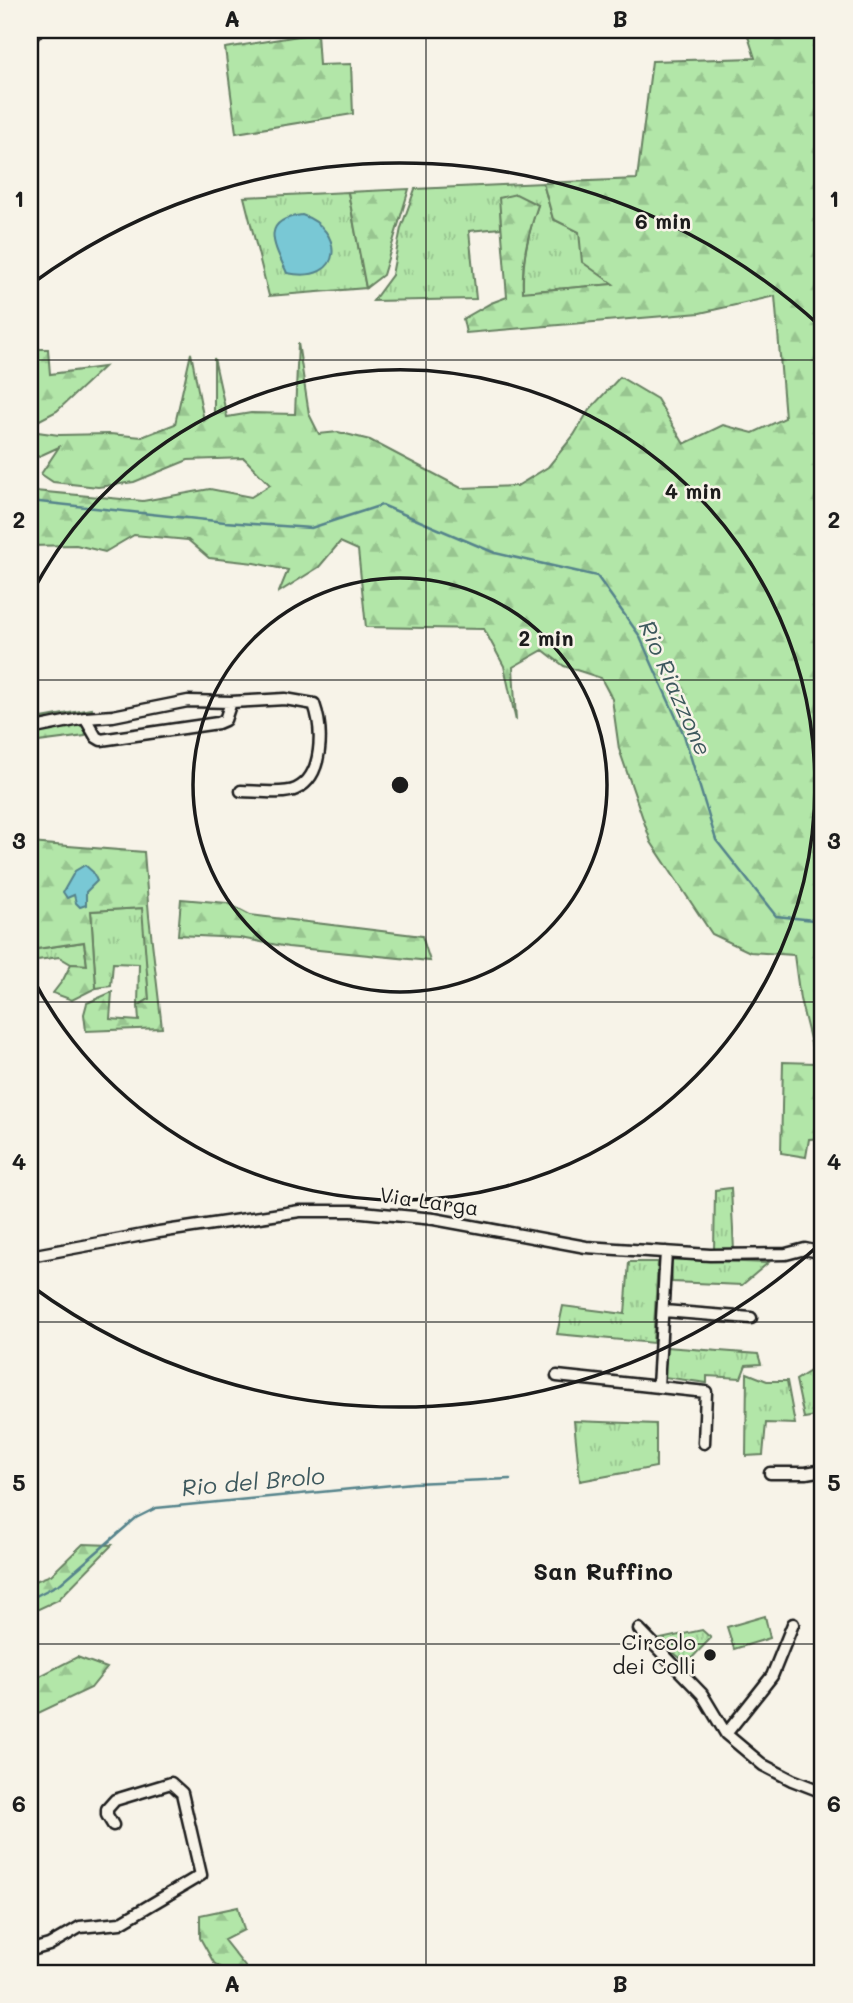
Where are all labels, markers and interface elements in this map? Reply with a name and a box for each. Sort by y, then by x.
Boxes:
text: A [224,3,240,33]
text: B [612,3,628,33]
text: 1 [14,183,24,213]
text: 1 [829,183,839,213]
text: 6 min [635,207,691,234]
text: 4 min [665,477,721,504]
text: 2 [13,504,25,534]
text: 2 [828,504,840,534]
water label: Rio Riazzone [633,615,719,760]
text: 2 min [518,624,574,651]
centre of rings [388,773,412,797]
text: 3 [12,825,26,855]
text: 3 [827,825,841,855]
text: 4 [12,1146,26,1176]
text: 4 [827,1146,841,1176]
street label: Via Larga [378,1180,480,1221]
water label: Rio del Brolo [180,1460,326,1502]
text: 5 [12,1467,26,1497]
text: 5 [827,1467,841,1497]
district label: San Ruffino [533,1555,673,1586]
place label: Circolo dei Colli [612,1628,696,1679]
marker: Circolo dei Colli [702,1647,718,1663]
text: 6 [12,1788,26,1818]
text: 6 [827,1788,841,1818]
text: A [224,1968,240,1998]
text: B [612,1968,628,1998]

